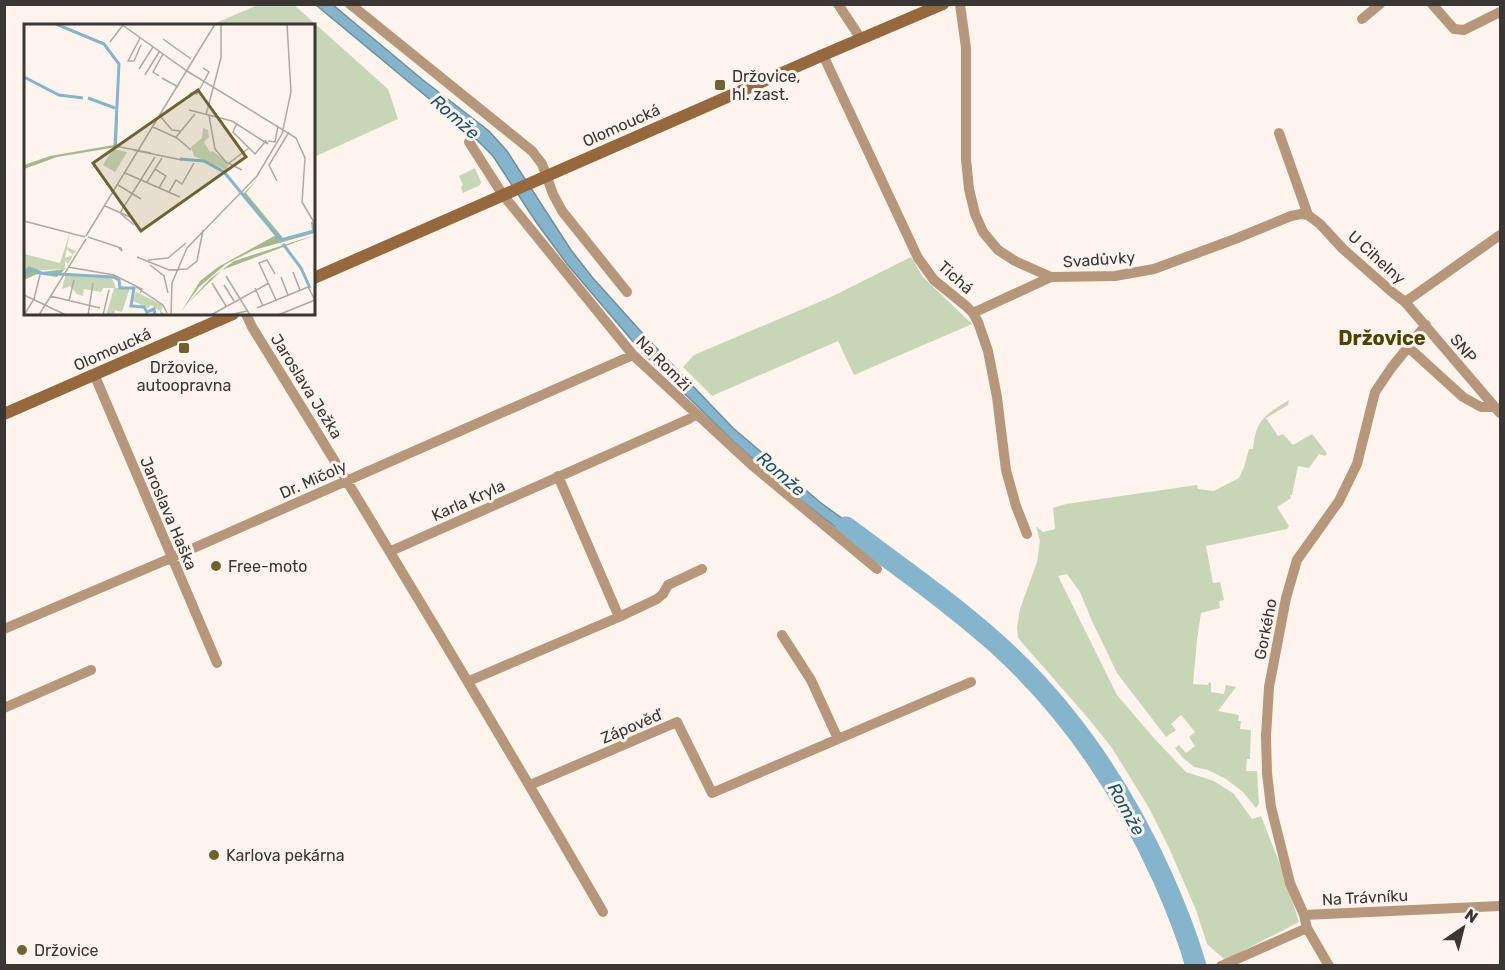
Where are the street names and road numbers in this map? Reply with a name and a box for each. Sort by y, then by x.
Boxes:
street label: Olomoucká [580,100,663,151]
street label: U Cihelny [1344,227,1409,288]
street label: Svadůvky [1062,247,1136,271]
street label: Tichá [934,257,977,298]
street label: Olomoucká [71,324,154,375]
street label: Jaroslava Ježka [267,330,346,442]
street label: SNP [1446,330,1481,366]
street label: Na Romži [632,332,695,395]
street label: Jaroslava Haška [136,454,201,573]
street label: Dr. Mičoly [277,456,350,503]
street label: Karla Kryla [429,476,508,525]
street label: Gorkého [1250,597,1281,661]
street label: Zápověď [598,704,666,748]
street label: Na Trávníku [1321,886,1409,909]

